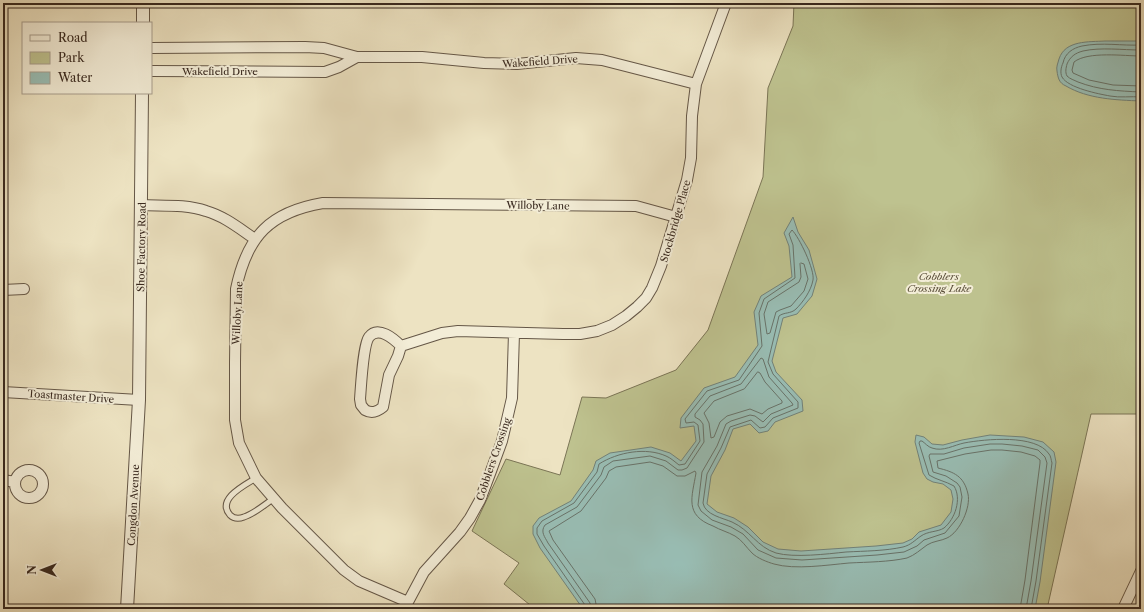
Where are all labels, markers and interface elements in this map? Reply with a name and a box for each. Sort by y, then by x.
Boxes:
legend [22,22,152,94]
text: Road [58,30,88,45]
text: Park [58,50,85,65]
street label: Wakefield Drive [501,52,579,71]
street label: Wakefield Drive [181,65,258,78]
text: Water [57,70,92,85]
street label: Stockbridge Place [657,178,694,264]
street label: Willoby Lane [505,198,570,213]
street label: Shoe Factory Road [134,202,149,292]
park label: Cobblers Crossing Lake [907,270,972,295]
street label: Willoby Lane [229,281,246,346]
street label: Toastmaster Drive [27,387,115,406]
street label: Cobblers Crossing [473,415,514,502]
street label: Congdon Avenue [125,464,142,546]
north arrow [22,550,62,590]
text: N [25,565,39,575]

